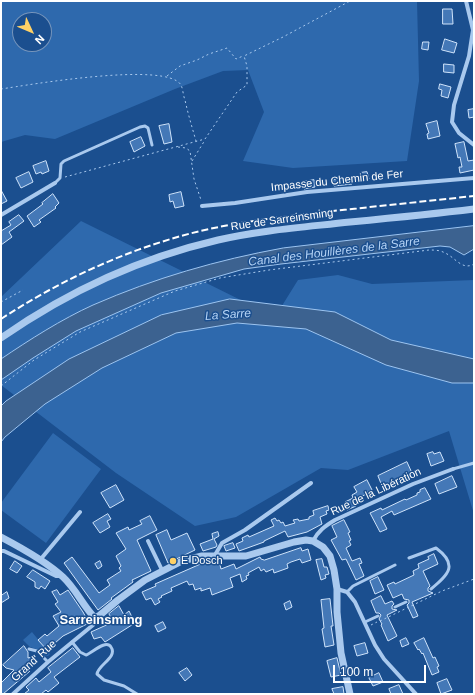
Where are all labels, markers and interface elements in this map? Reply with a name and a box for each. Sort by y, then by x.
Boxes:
north arrow [12,12,52,52]
text: N [33,33,47,47]
street label: Impasse du Chemin de Fer [270,168,404,194]
street label: Rue de Sarreinsming [230,206,334,234]
water label: Canal des Houillères de la Sarre [247,234,421,270]
water label: La Sarre [205,306,251,324]
street label: Rue de la Libération [329,465,423,519]
place label: E Dosch [181,554,223,568]
marker: E Dosch [168,556,178,566]
district label: Sarreinsming [59,612,143,628]
street label: Grand' Rue [9,637,59,685]
scale bar [335,657,428,683]
text: 100 m [340,665,373,679]

